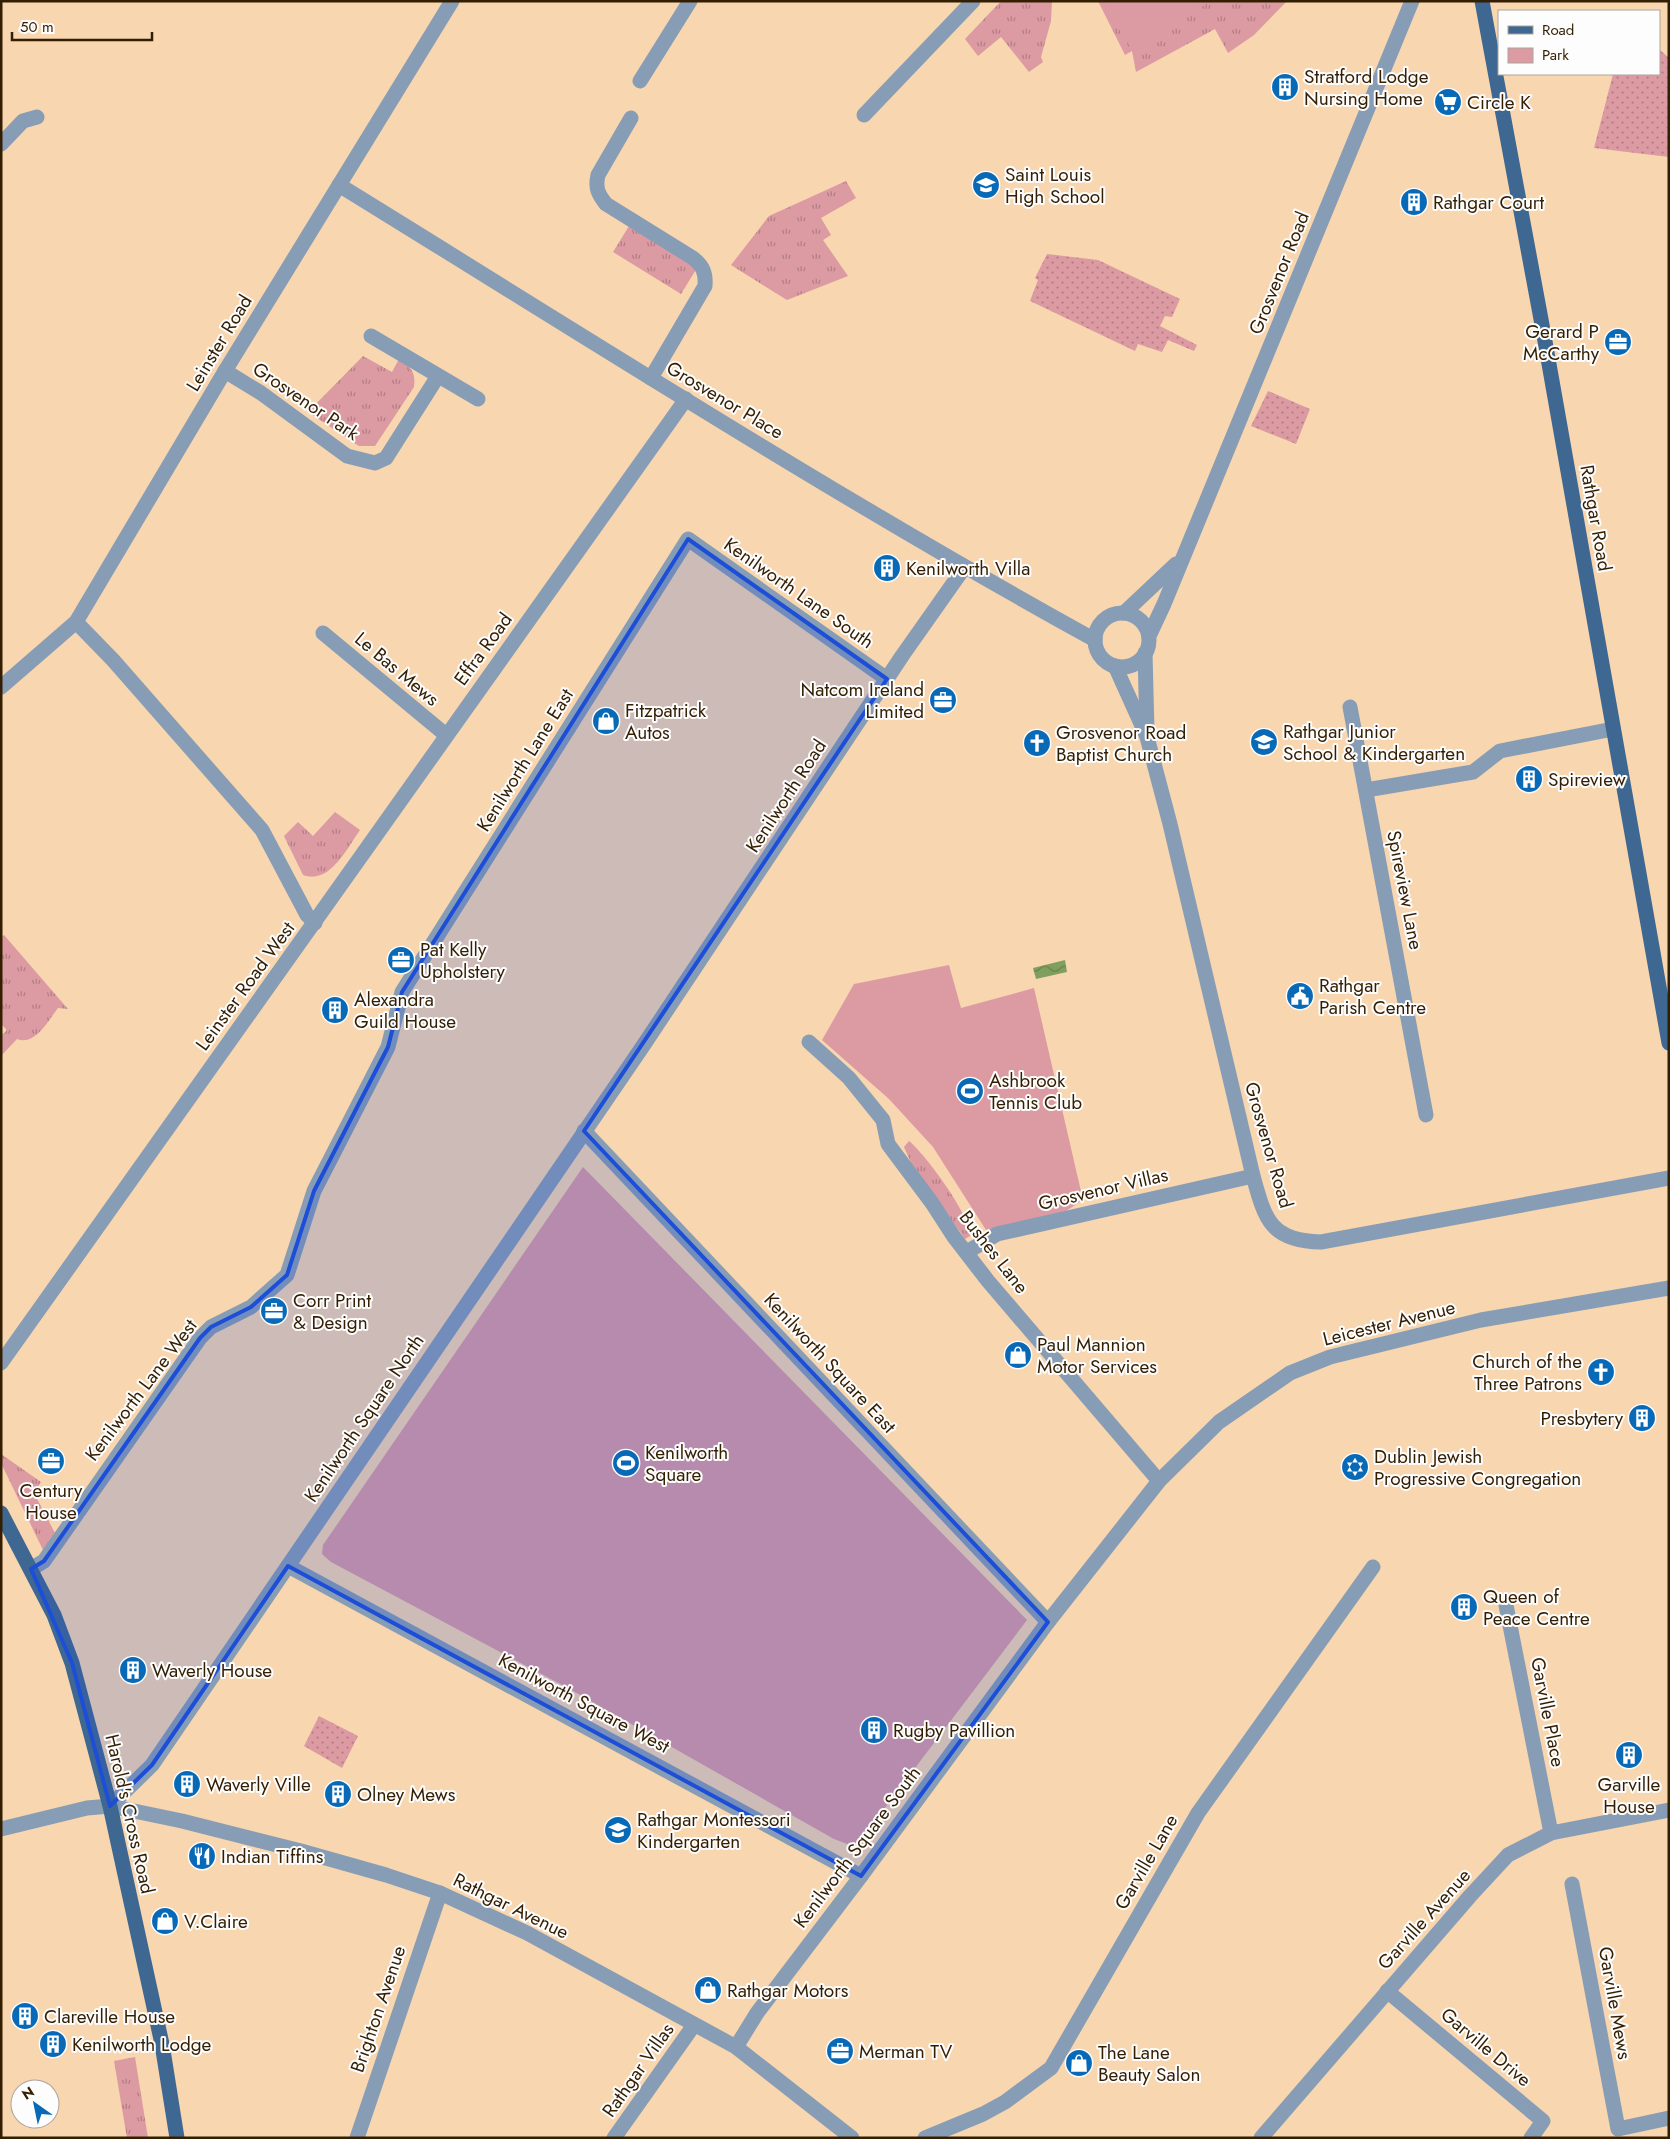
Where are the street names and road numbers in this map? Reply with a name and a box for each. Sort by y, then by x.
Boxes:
street label: Grosvenor Road [1242,208,1316,338]
street label: Leinster Road [179,290,259,396]
street label: Grosvenor Place [661,354,789,446]
street label: Grosvenor Park [247,355,365,447]
street label: Rathgar Road [1573,463,1619,573]
street label: Kenilworth Lane South [719,531,879,655]
street label: Effra Road [447,607,519,691]
street label: Le Bas Mews [349,626,445,713]
street label: Kenilworth Lane East [470,683,580,837]
street label: Kenilworth Road [739,734,833,858]
street label: Spireview Lane [1380,828,1430,952]
street label: Leinster Road West [189,916,301,1056]
street label: Grosvenor Road [1238,1079,1300,1211]
street label: Grosvenor Villas [1035,1161,1171,1217]
street label: Bushes Lane [953,1205,1035,1299]
street label: Kenilworth Square East [758,1287,903,1439]
street label: Leicester Avenue [1320,1293,1458,1352]
street label: Kenilworth Lane West [79,1313,204,1467]
street label: Kenilworth Square North [298,1329,430,1507]
street label: Kenilworth Square West [494,1646,675,1760]
street label: Garville Place [1524,1655,1572,1769]
street label: Harold's Cross Road [99,1732,161,1896]
street label: Kenilworth Square South [787,1760,927,1934]
street label: Garville Lane [1108,1809,1184,1915]
street label: Garville Avenue [1371,1862,1477,1975]
street label: Rathgar Avenue [449,1866,574,1946]
street label: Brighton Avenue [344,1942,412,2076]
street label: Garville Mews [1592,1945,1638,2062]
street label: Garville Drive [1435,2001,1537,2093]
street label: Rathgar Villas [596,2017,681,2123]

